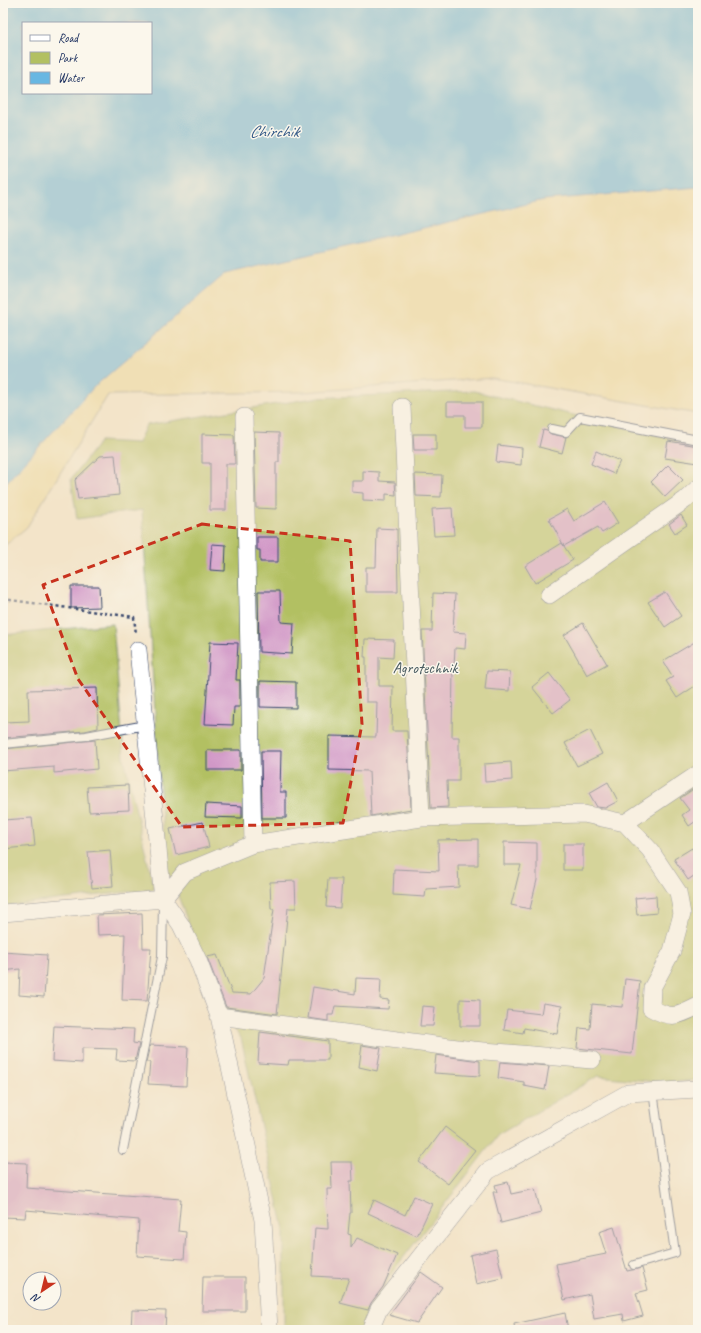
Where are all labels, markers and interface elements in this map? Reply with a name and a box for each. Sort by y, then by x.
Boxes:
legend [22,22,152,94]
text: Road [58,30,80,46]
text: Park [58,50,79,66]
text: Water [58,70,86,86]
water label: Chirchik [250,121,301,142]
park label: Agrotechnik [393,658,458,678]
north arrow [22,1271,62,1311]
text: N [28,1290,43,1307]

